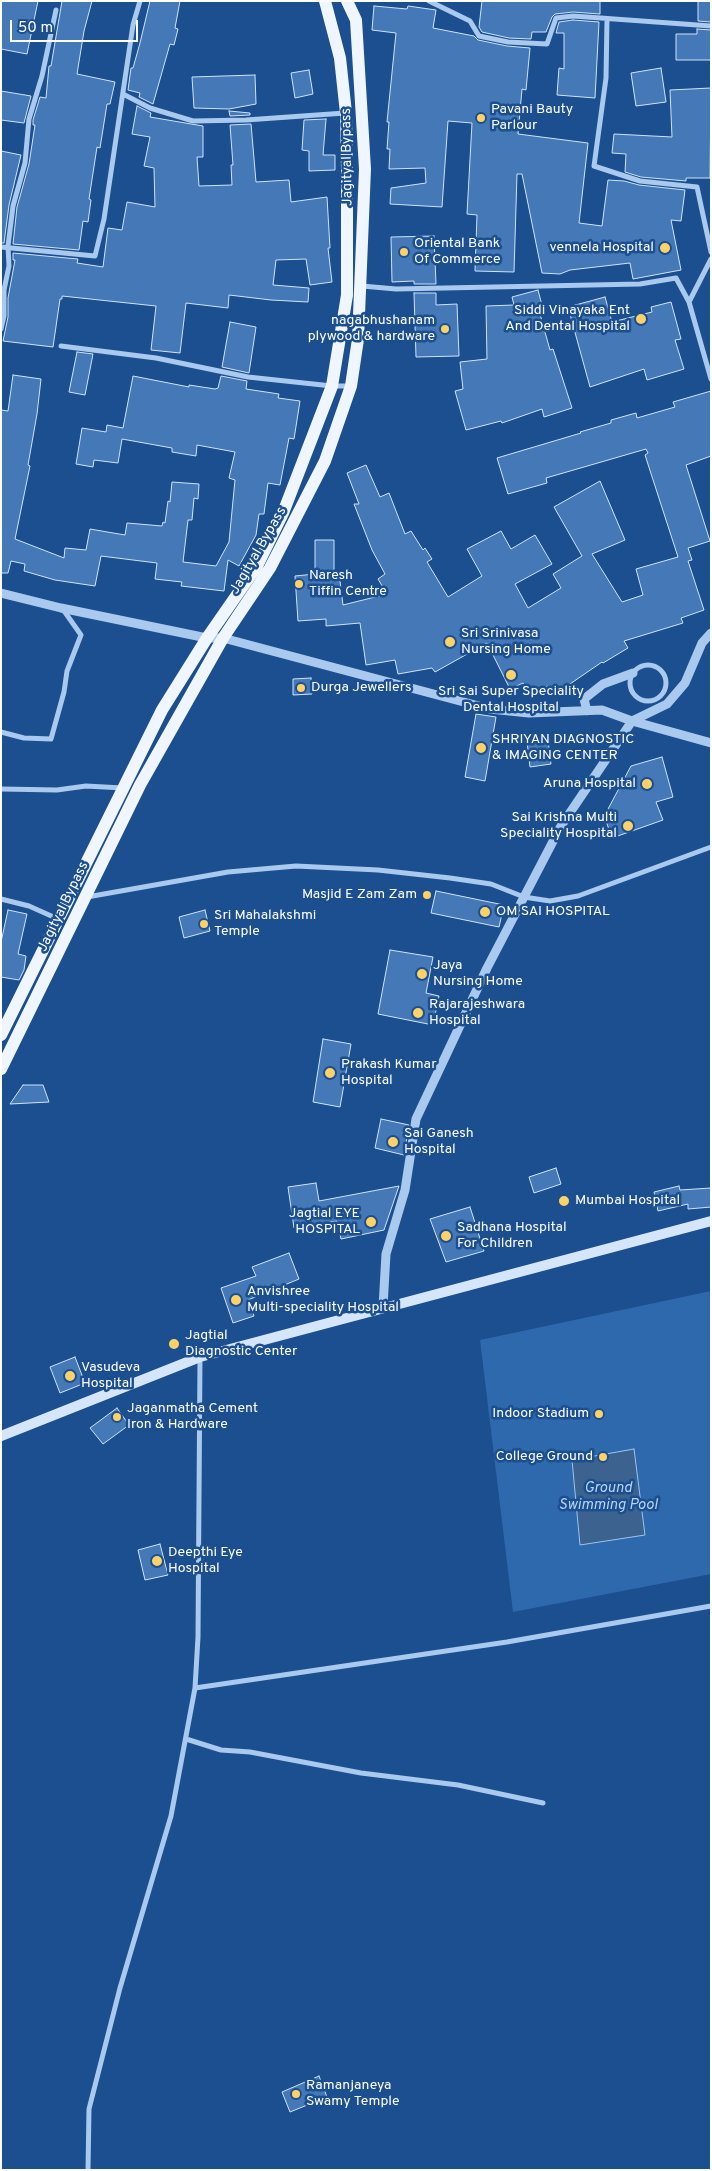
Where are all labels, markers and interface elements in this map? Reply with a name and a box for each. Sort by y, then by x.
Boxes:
scale bar [12,10,140,42]
text: 50 m [18,19,53,38]
place label: Pavani Bauty Parlour [491,102,573,134]
street label: Jagityal Bypass [339,108,357,206]
marker: Pavani Bauty Parlour [475,112,487,124]
place label: Oriental Bank Of Commerce [414,236,501,268]
place label: vennela Hospital [550,240,654,256]
marker: vennela Hospital [658,241,672,255]
marker: Oriental Bank Of Commerce [398,246,410,258]
place label: Siddi Vinayaka Ent And Dental Hospital [505,303,630,336]
marker: Siddi Vinayaka Ent And Dental Hospital [634,312,648,326]
place label: nagabhushanam plywood & hardware [308,313,435,346]
marker: nagabhushanam plywood & hardware [439,323,451,335]
street label: Jagityal Bypass [227,504,291,598]
place label: Naresh Tiffin Centre [309,568,387,600]
marker: Naresh Tiffin Centre [293,578,305,590]
place label: Sri Srinivasa Nursing Home [461,626,551,658]
marker: Sri Srinivasa Nursing Home [443,635,457,649]
marker: Sri Sai Super Speciality Dental Hospital [504,668,518,682]
place label: Durga Jewellers [311,680,412,696]
marker: Durga Jewellers [295,682,307,694]
place label: Sri Sai Super Speciality Dental Hospital [438,684,584,716]
place label: SHRIYAN DIAGNOSTIC & IMAGING CENTER [492,732,634,764]
marker: SHRIYAN DIAGNOSTIC & IMAGING CENTER [474,741,488,755]
place label: Aruna Hospital [543,776,636,792]
marker: Aruna Hospital [640,777,654,791]
place label: Sai Krishna Multi Speciality Hospital [500,810,617,842]
marker: Sai Krishna Multi Speciality Hospital [621,819,635,833]
street label: Jagityal Bypass [35,859,93,955]
place label: Masjid E Zam Zam [302,887,417,903]
marker: Masjid E Zam Zam [421,889,433,901]
place label: OM SAI HOSPITAL [496,904,610,920]
marker: OM SAI HOSPITAL [478,905,492,919]
place label: Sri Mahalakshmi Temple [214,908,316,940]
marker: Sri Mahalakshmi Temple [198,918,210,930]
place label: Jaya Nursing Home [433,958,523,990]
marker: Jaya Nursing Home [415,967,429,981]
place label: Rajarajeshwara Hospital [429,997,525,1030]
marker: Rajarajeshwara Hospital [411,1006,425,1020]
place label: Prakash Kumar Hospital [341,1057,437,1090]
marker: Prakash Kumar Hospital [323,1066,337,1080]
place label: Sai Ganesh Hospital [404,1126,474,1158]
marker: Sai Ganesh Hospital [386,1135,400,1149]
place label: Mumbai Hospital [575,1193,680,1209]
marker: Mumbai Hospital [557,1194,571,1208]
place label: Jagtial EYE HOSPITAL [289,1206,360,1238]
marker: Jagtial EYE HOSPITAL [364,1215,378,1229]
place label: Sadhana Hospital For Children [457,1220,567,1252]
marker: Sadhana Hospital For Children [439,1229,453,1243]
place label: Anvishree Multi-speciality Hospital [247,1284,399,1316]
marker: Anvishree Multi-speciality Hospital [229,1293,243,1307]
place label: Jagtial Diagnostic Center [185,1328,297,1360]
marker: Jagtial Diagnostic Center [167,1337,181,1351]
place label: Vasudeva Hospital [81,1360,140,1392]
marker: Vasudeva Hospital [63,1369,77,1383]
place label: Jaganmatha Cement Iron & Hardware [127,1401,258,1434]
place label: Indoor Stadium [492,1406,589,1422]
marker: Indoor Stadium [593,1408,605,1420]
marker: Jaganmatha Cement Iron & Hardware [111,1411,123,1423]
place label: College Ground [496,1449,593,1465]
marker: College Ground [597,1451,609,1463]
water label: Ground Swimming Pool [559,1480,657,1515]
place label: Deepthi Eye Hospital [168,1545,243,1578]
marker: Deepthi Eye Hospital [150,1554,164,1568]
place label: Ramanjaneya Swamy Temple [306,2078,400,2110]
marker: Ramanjaneya Swamy Temple [290,2088,302,2100]

